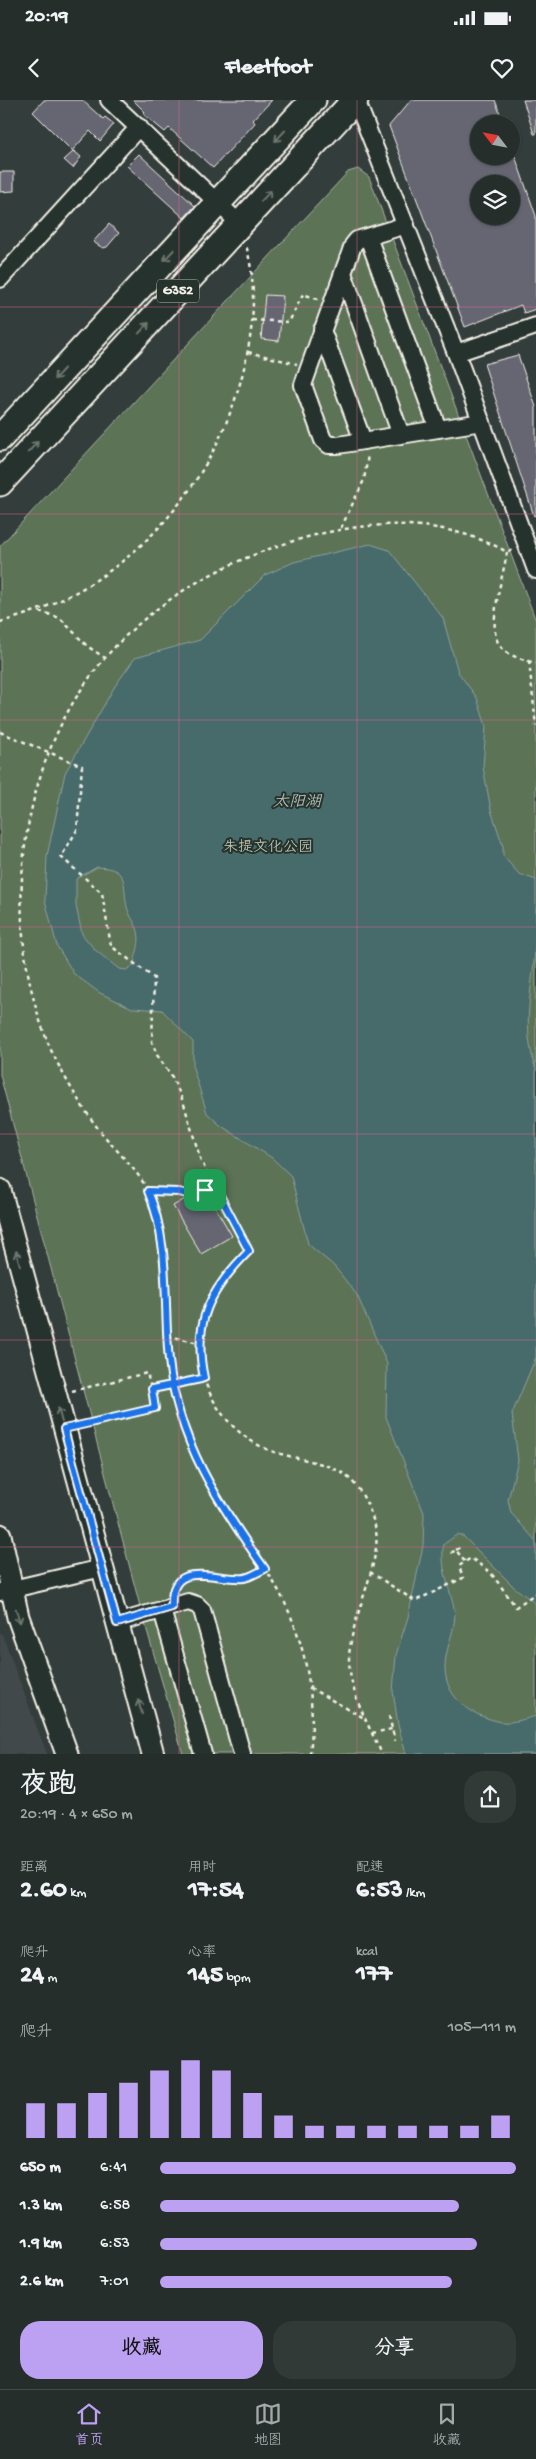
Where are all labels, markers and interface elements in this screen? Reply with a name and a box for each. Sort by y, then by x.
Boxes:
text: 20:19 [25,6,68,29]
icon: back [20,54,48,82]
icon: heart [488,54,516,82]
text: Fleetfoot [225,55,311,81]
north arrow [470,115,520,165]
map controls [470,115,520,225]
one-way arrow [274,129,286,142]
button: layers [470,175,520,225]
one-way arrow [260,190,272,202]
one-way arrow [163,249,175,261]
road number: G352 [157,280,199,302]
one-way arrow [138,322,150,334]
one-way arrow [53,368,65,381]
one-way arrow [27,441,39,454]
water label: 太阳湖 [273,793,323,813]
park label: 朱提文化公园 [223,839,313,857]
pin [184,1169,226,1211]
icon: arrive [191,1176,219,1204]
one-way arrow [13,1251,22,1267]
one-way arrow [55,1408,64,1424]
one-way arrow [13,1608,23,1624]
one-way arrow [135,1699,144,1715]
text: 夜跑 [20,1770,76,1803]
button: share [464,1771,516,1823]
text: 20:19 · 4 × 650 m [20,1806,133,1825]
text: 距离 [20,1860,48,1877]
text: 用时 [188,1860,216,1877]
text: 配速 [356,1860,384,1877]
text: 2.60 [20,1877,67,1906]
text: 17:54 [188,1877,244,1906]
text: 6:53 [356,1877,403,1906]
text: km [67,1885,86,1902]
text: /km [403,1885,426,1902]
text: kcal [356,1944,378,1961]
text: 爬升 [20,1945,48,1962]
text: 心率 [188,1945,216,1962]
text: 177 [356,1961,392,1990]
text: 24 [20,1962,44,1991]
text: 145 [188,1962,223,1991]
text: m [44,1970,57,1987]
text: bpm [223,1970,251,1987]
text: 105–111 m [448,2019,516,2038]
text: 爬升 [20,2024,52,2043]
text: 650 m [20,2159,61,2178]
text: 6:41 [100,2159,127,2178]
text: 1.3 km [20,2197,62,2216]
text: 6:58 [100,2197,130,2216]
text: 1.9 km [20,2235,62,2254]
text: 6:53 [100,2235,130,2254]
text: 2.6 km [20,2273,63,2292]
text: 7:01 [100,2273,129,2292]
button: 收藏 [20,2321,263,2379]
button: 分享 [273,2321,516,2379]
tab: 首页 [75,2400,103,2450]
tab: 地图 [254,2400,282,2450]
tab: 收藏 [433,2400,461,2450]

